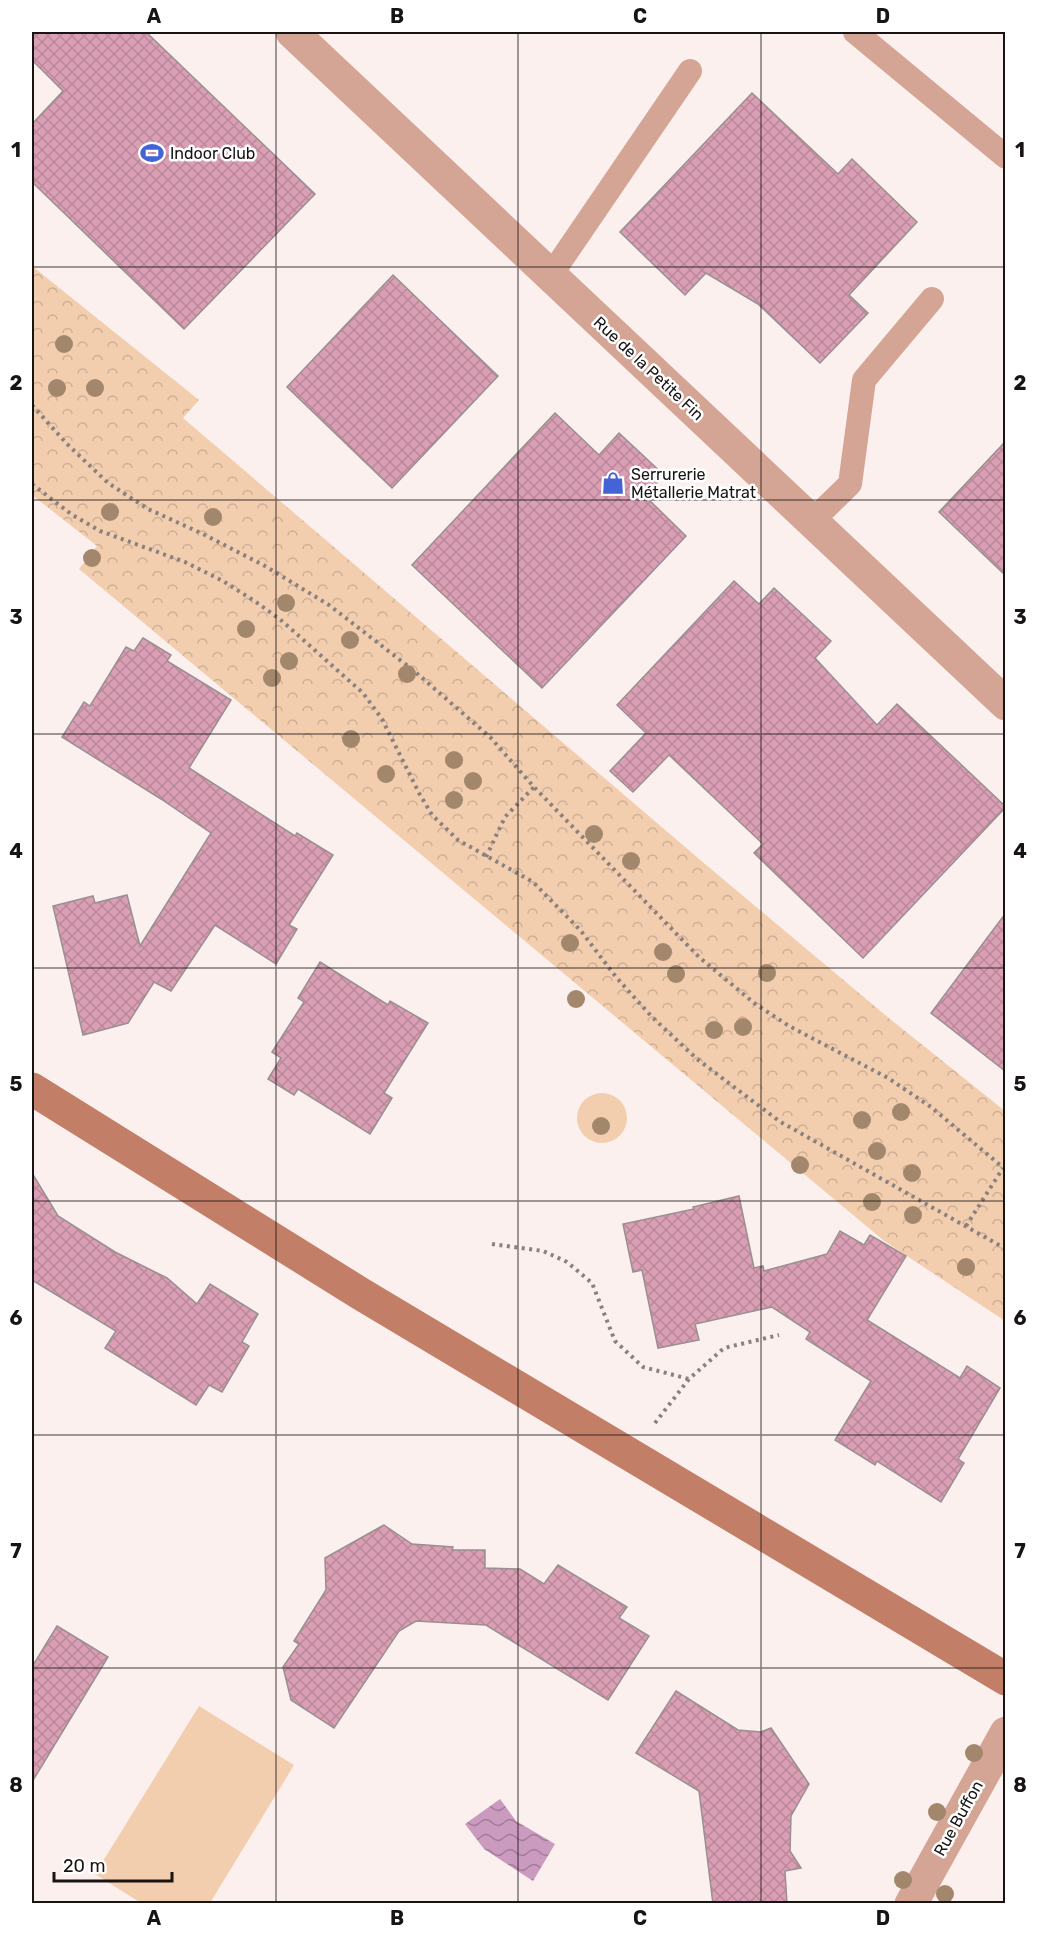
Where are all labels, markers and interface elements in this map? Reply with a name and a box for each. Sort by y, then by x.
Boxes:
text: A [147,4,162,28]
text: B [390,4,404,28]
text: C [633,4,647,28]
text: D [876,4,890,28]
text: 1 [11,138,21,162]
text: 1 [1015,138,1025,162]
sports icon: Indoor Club [139,140,165,166]
place label: Indoor Club [170,144,255,163]
street label: Rue de la Petite Fin [590,313,708,424]
text: 2 [10,371,23,395]
text: 2 [1014,371,1027,395]
place label: Serrurerie Métallerie Matrat [631,465,756,502]
shop icon: Serrurerie Métallerie Matrat [600,470,626,496]
text: 3 [9,605,23,629]
text: 3 [1013,605,1027,629]
text: 4 [9,839,23,863]
text: 4 [1013,839,1027,863]
text: 5 [10,1072,23,1096]
text: 5 [1014,1072,1027,1096]
text: 6 [9,1306,23,1330]
text: 6 [1013,1306,1027,1330]
text: 7 [10,1539,22,1563]
text: 7 [1014,1539,1026,1563]
text: 8 [9,1773,23,1797]
text: 8 [1013,1773,1027,1797]
street label: Rue Buffon [930,1777,987,1859]
scale bar [54,1845,172,1883]
text: 20 m [63,1855,105,1877]
text: A [147,1906,162,1930]
text: B [390,1906,404,1930]
text: C [633,1906,647,1930]
text: D [876,1906,890,1930]

